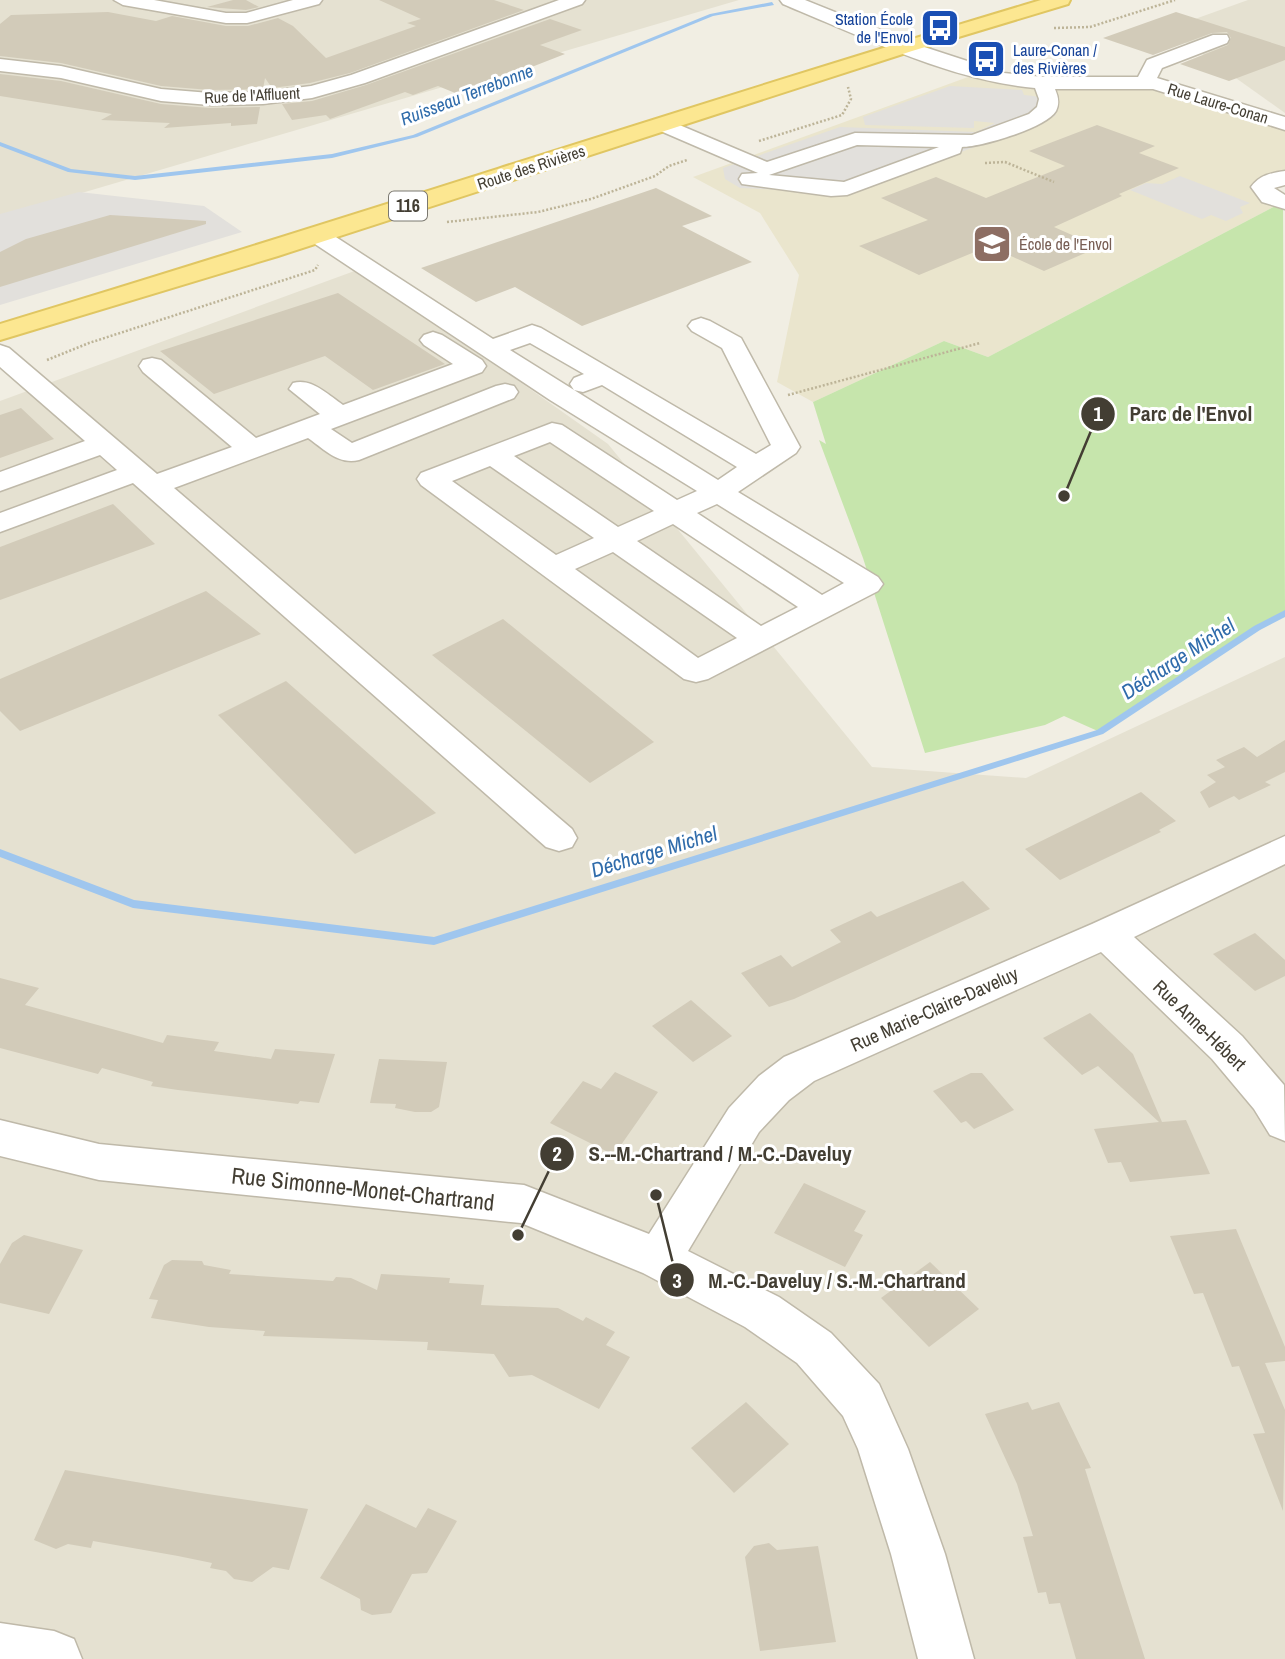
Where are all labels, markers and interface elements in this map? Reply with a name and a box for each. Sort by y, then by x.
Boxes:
bus stop icon: Station École de l'Envol [919,7,961,49]
place label: Station École de l'Envol [835,8,913,48]
bus stop icon: Laure-Conan / des Rivières [965,38,1007,80]
place label: Laure-Conan / des Rivières [1013,39,1097,79]
water label: Ruisseau Terrebonne [397,58,537,131]
street label: Rue Laure-Conan [1165,77,1271,129]
street label: Rue de l'Affluent [204,81,301,108]
street label: Route des Rivières [474,139,588,195]
road number: 116 [389,191,427,220]
school or university icon: École de l'Envol [971,223,1013,265]
place label: École de l'Envol [1019,233,1112,255]
callout: Parc de l'Envol [1081,393,1267,435]
text: 1 [1093,399,1103,428]
text: Parc de l'Envol [1130,399,1252,428]
water label: Décharge Michel [1115,610,1241,706]
water label: Décharge Michel [587,818,721,884]
street label: Rue Marie-Claire-Daveluy [846,960,1022,1058]
street label: Rue Anne-Hébert [1148,974,1253,1077]
callout: S.--M.-Chartrand / M.-C.-Daveluy [539,1133,865,1175]
text: 2 [552,1139,562,1168]
text: S.--M.-Chartrand / M.-C.-Daveluy [588,1139,852,1168]
street label: Rue Simonne-Monet-Chartrand [230,1159,496,1218]
callout: M.-C.-Daveluy / S.-M.-Chartrand [659,1259,980,1301]
text: 3 [672,1266,682,1295]
text: M.-C.-Daveluy / S.-M.-Chartrand [708,1266,966,1295]

